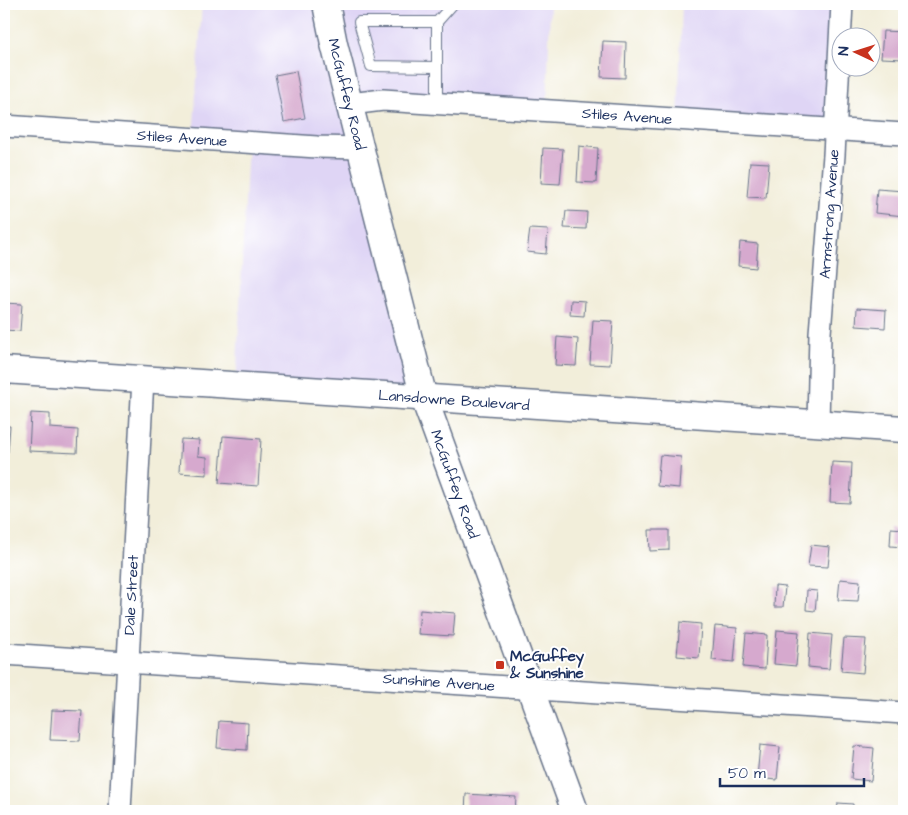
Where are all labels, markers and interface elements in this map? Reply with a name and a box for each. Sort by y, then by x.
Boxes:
north arrow [830,28,880,78]
street label: McGuffey Road [322,36,371,153]
text: N [834,46,854,56]
street label: Stiles Avenue [581,103,673,130]
street label: Stiles Avenue [136,125,228,152]
street label: Armstrong Avenue [814,149,845,280]
street label: Lansdowne Boulevard [378,385,531,416]
street label: McGuffey Road [424,427,484,542]
street label: Dale Street [119,554,144,636]
place label: McGuffey & Sunshine [509,646,585,684]
marker: McGuffey & Sunshine [494,659,506,671]
street label: Sunshine Avenue [382,668,496,697]
scale bar [720,755,864,787]
text: 50 m [728,763,766,784]

